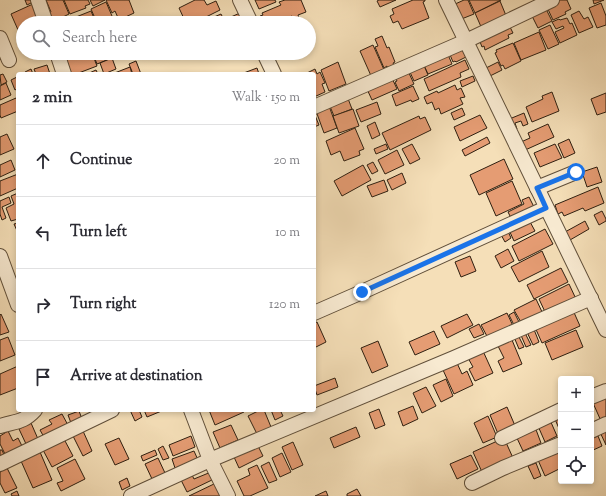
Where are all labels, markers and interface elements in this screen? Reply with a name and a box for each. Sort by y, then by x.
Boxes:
search box [16,16,316,60]
icon: search [30,27,52,49]
text: Search here [62,28,137,49]
text: 2 min [32,86,73,110]
text: Walk · 150 m [231,89,300,107]
icon: ahead [32,150,54,172]
text: Continue [70,150,132,171]
text: 20 m [274,152,300,170]
route start [567,163,585,181]
icon: left [32,222,54,244]
text: Turn left [70,222,127,243]
text: 10 m [275,224,300,242]
route end [353,283,371,301]
icon: right [32,294,54,316]
text: Turn right [70,294,136,315]
text: 120 m [269,296,300,314]
icon: arrive [32,366,54,388]
text: Arrive at destination [70,366,203,387]
map controls [558,376,594,484]
button: + [558,376,594,412]
button: − [558,412,594,448]
button: locate [558,448,594,484]

